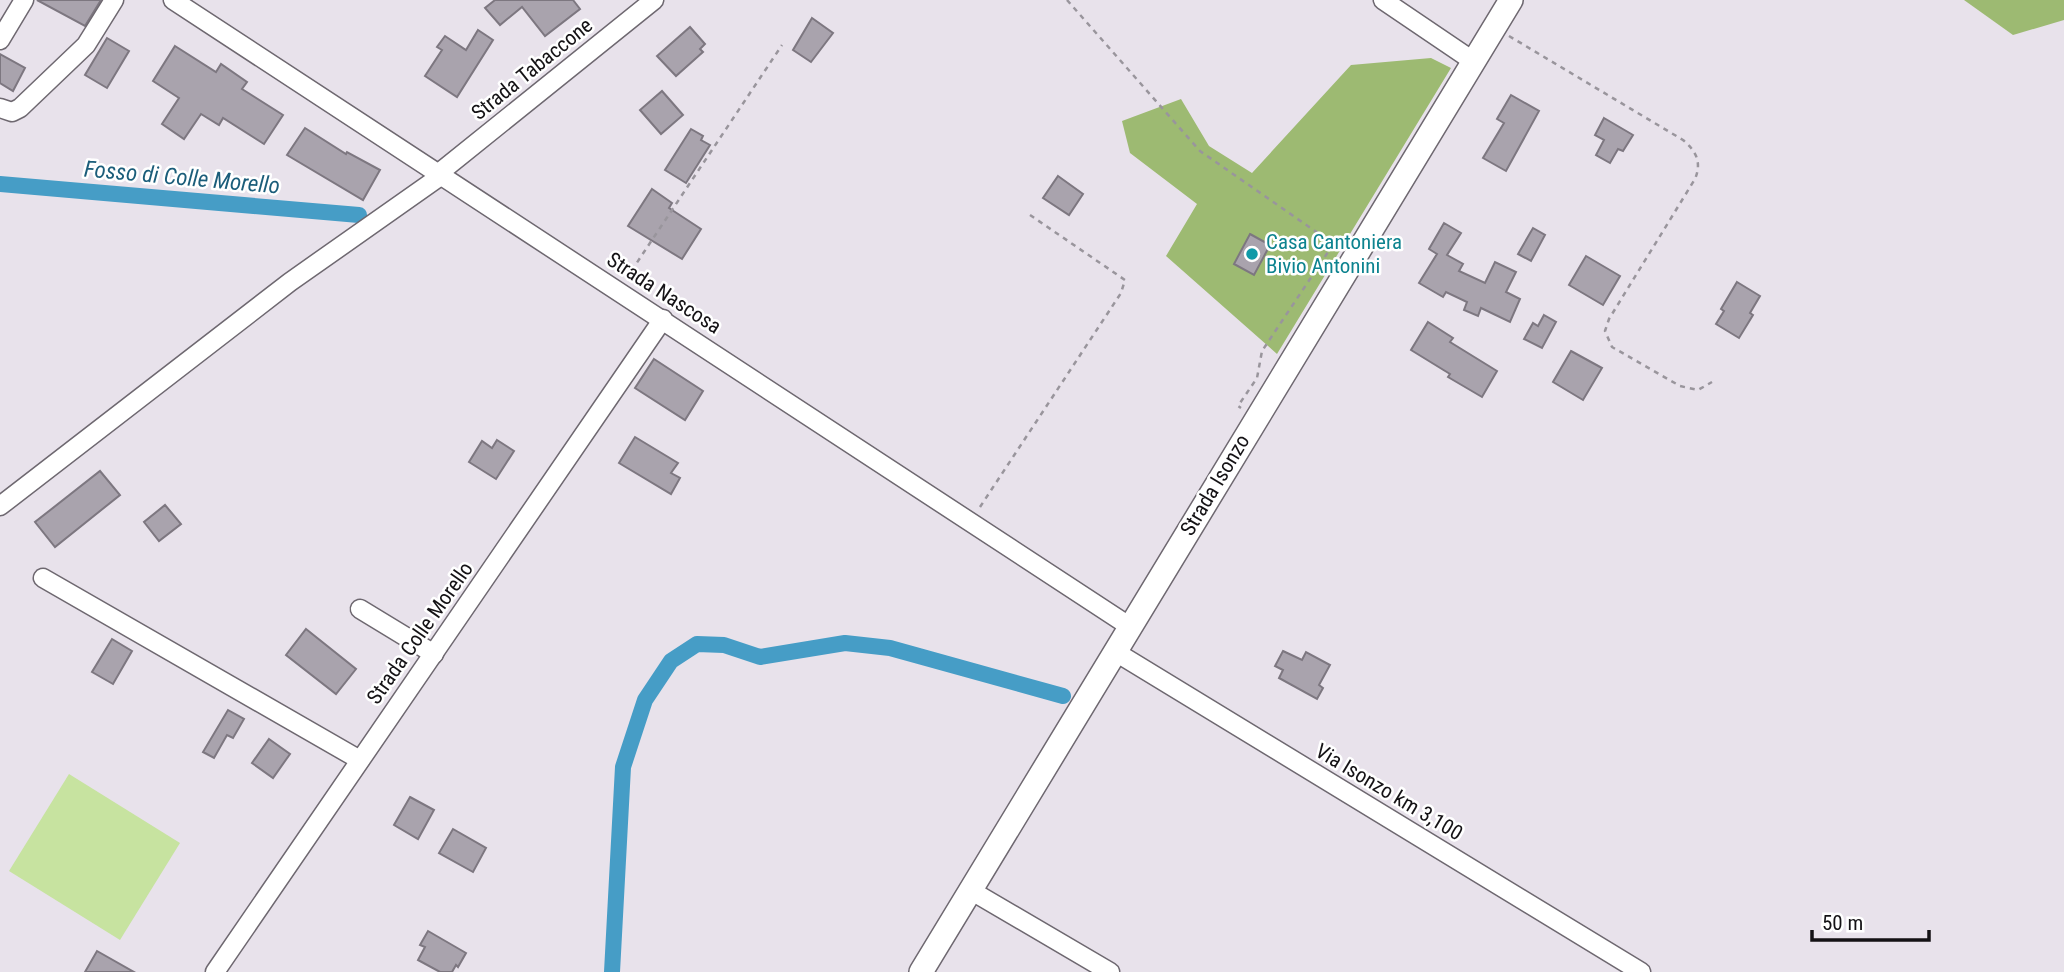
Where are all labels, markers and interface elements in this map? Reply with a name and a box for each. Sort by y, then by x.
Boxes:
street label: Strada Tabaccone [467,13,597,125]
water label: Fosso di Colle Morello [83,155,281,199]
place label: Casa Cantoniera Bivio Antonini [1266,230,1402,278]
marker: Casa Cantoniera Bivio Antonini [1244,246,1260,262]
street label: Strada Nascosa [603,247,725,339]
street label: Strada Isonzo [1175,430,1255,540]
street label: Strada Colle Morello [362,557,478,709]
street label: Via Isonzo km 3,100 [1311,739,1467,845]
scale bar [1812,898,1929,942]
text: 50 m [1822,911,1863,935]

